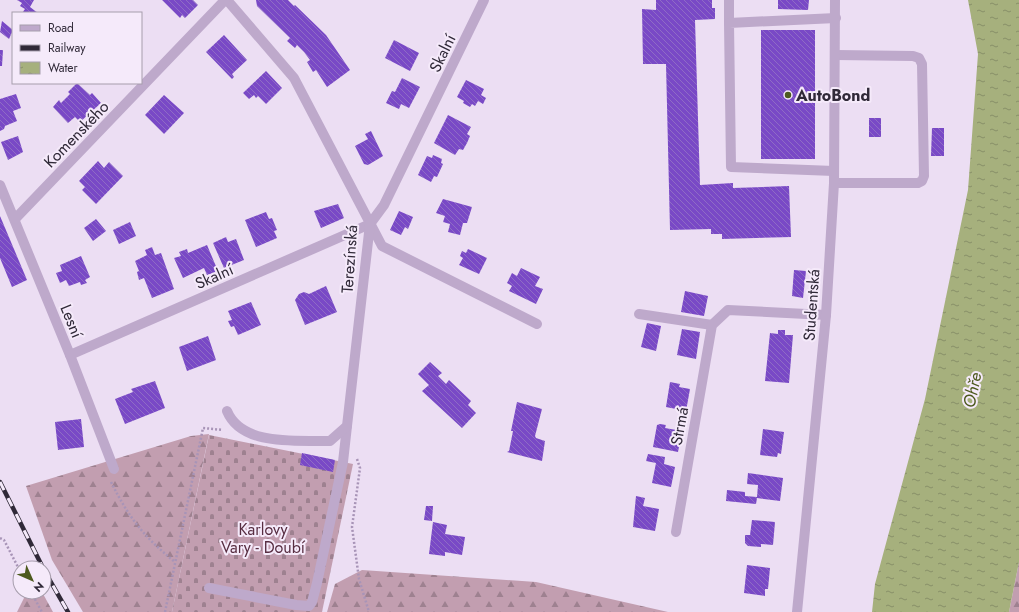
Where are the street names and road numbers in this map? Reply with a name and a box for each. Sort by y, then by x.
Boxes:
street label: Skalní [423,30,462,76]
street label: Komenského [39,96,114,173]
street label: Terezínská [336,224,363,294]
street label: Skalní [191,258,238,295]
street label: Studentská [798,268,825,342]
street label: Lesní [54,301,89,342]
street label: Strmá [665,405,694,447]

